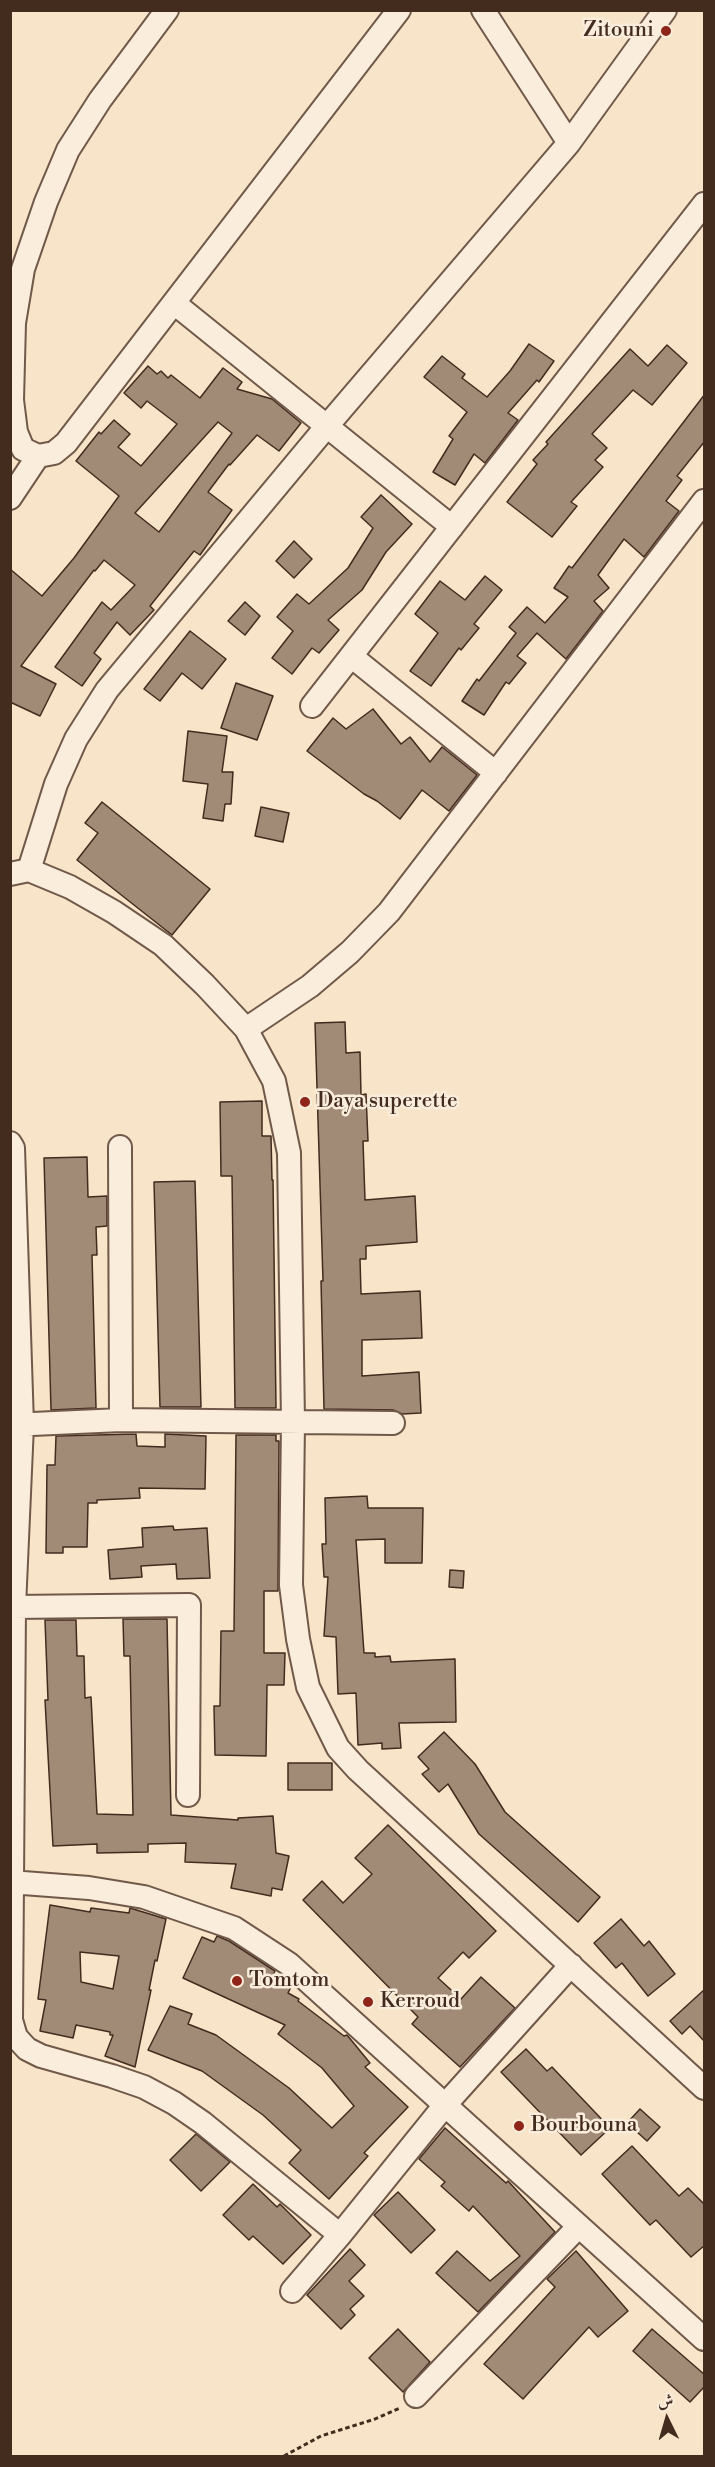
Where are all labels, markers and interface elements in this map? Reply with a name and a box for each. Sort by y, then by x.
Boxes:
place label: Zitouni [583,18,654,44]
marker: Zitouni [659,24,673,38]
place label: Daya superette [317,1089,458,1115]
marker: Daya superette [298,1095,312,1109]
place label: Tomtom [249,1968,329,1994]
marker: Tomtom [230,1974,244,1988]
place label: Kerroud [380,1989,460,2015]
marker: Kerroud [361,1995,375,2009]
place label: Bourbouna [531,2113,637,2139]
marker: Bourbouna [512,2119,526,2133]
north arrow [637,2389,697,2449]
text: ش [657,2390,674,2412]

